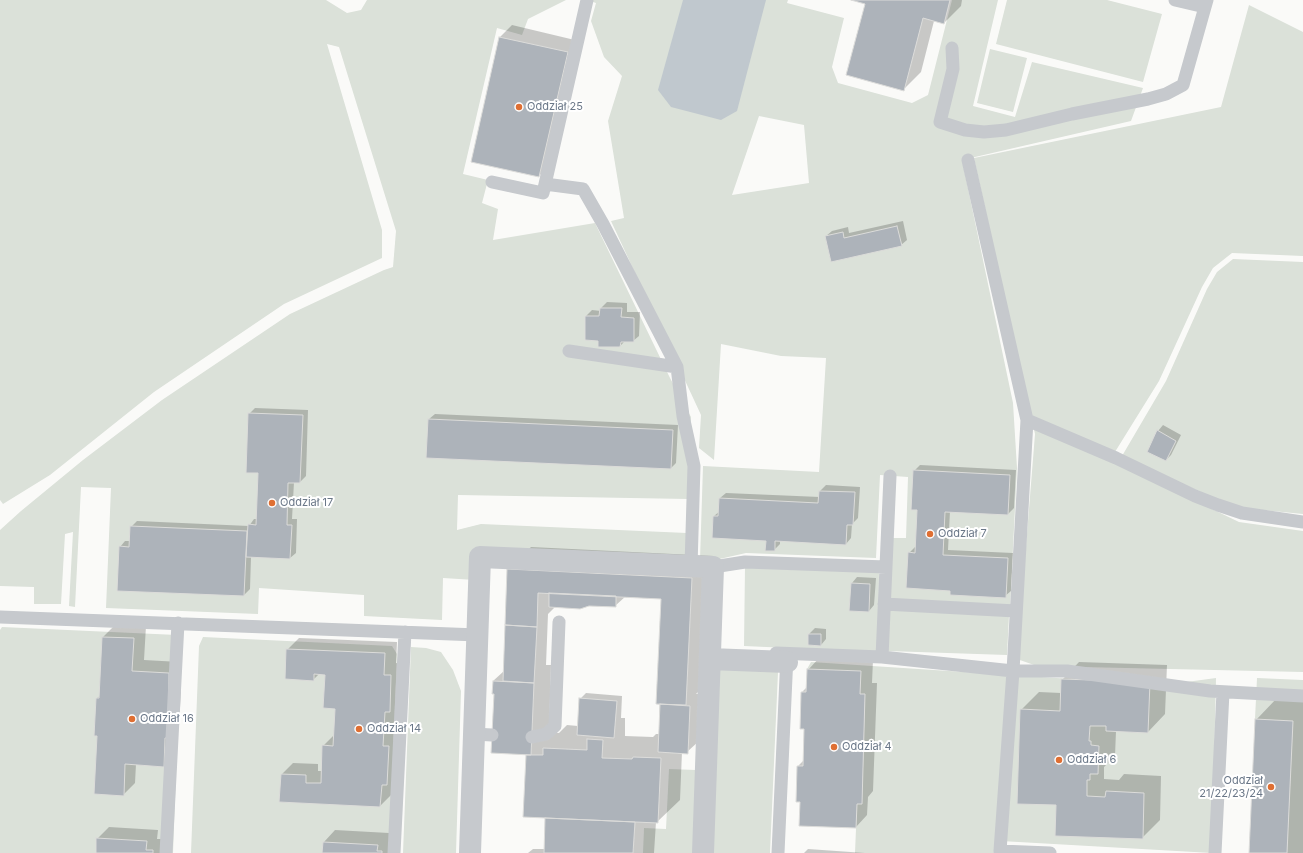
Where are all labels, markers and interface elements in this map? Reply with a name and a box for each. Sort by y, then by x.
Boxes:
place label: Oddział 25 [527,100,583,114]
marker: Oddział 25 [514,102,524,112]
place label: Oddział 17 [280,496,333,510]
marker: Oddział 17 [267,498,277,508]
place label: Oddział 7 [938,527,987,541]
marker: Oddział 7 [925,529,935,539]
place label: Oddział 16 [140,712,194,726]
marker: Oddział 16 [127,714,137,724]
place label: Oddział 14 [367,722,421,736]
marker: Oddział 14 [354,724,364,734]
place label: Oddział 4 [842,740,892,754]
marker: Oddział 4 [829,742,839,752]
place label: Oddział 6 [1067,753,1116,767]
marker: Oddział 6 [1054,755,1064,765]
place label: Oddział 21/22/23/24 [1199,774,1263,800]
marker: Oddział 21/22/23/24 [1266,782,1276,792]

